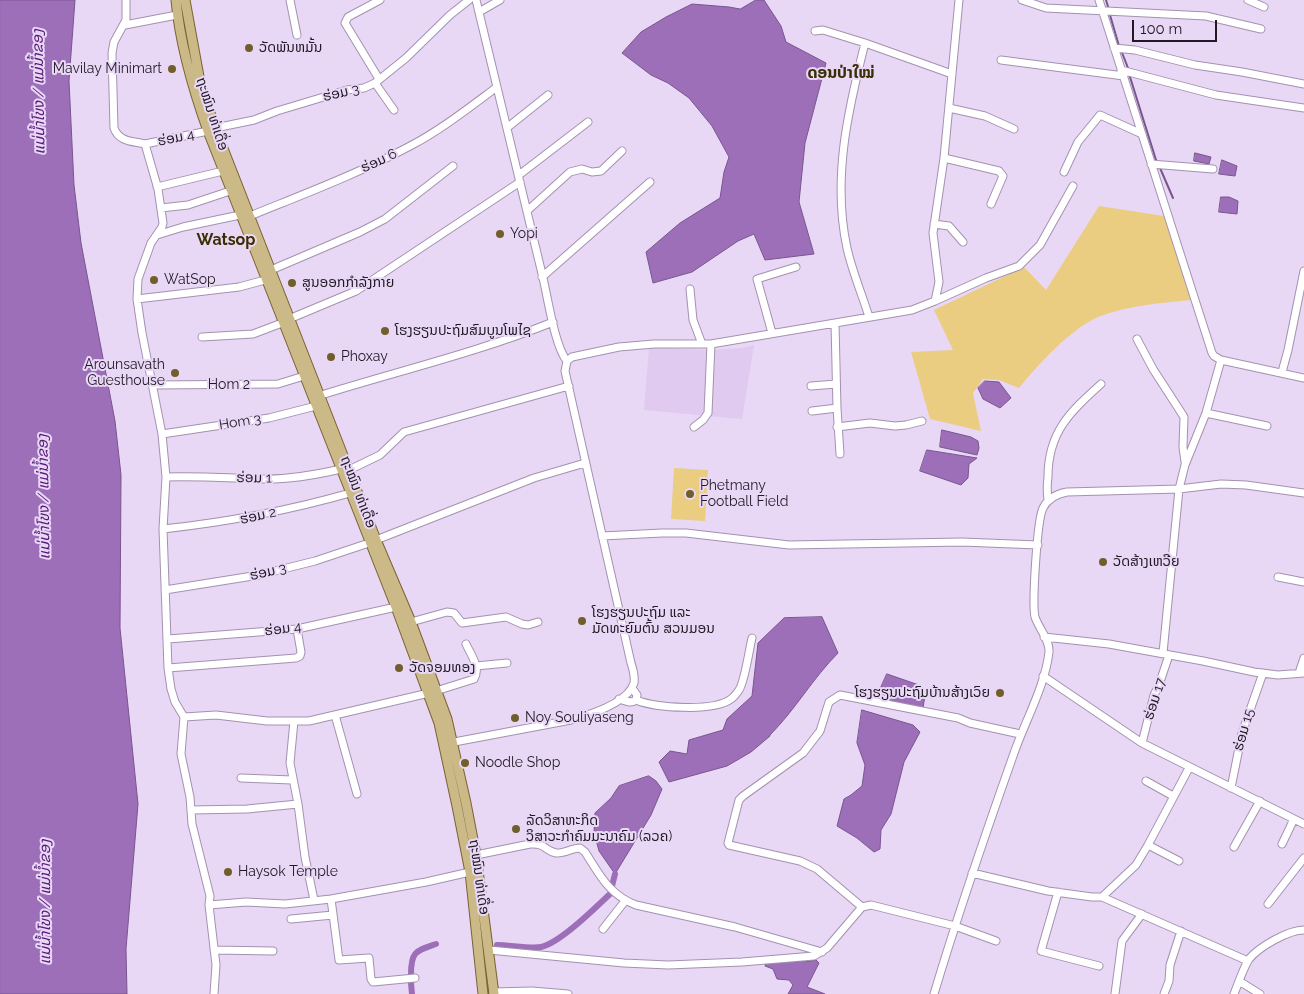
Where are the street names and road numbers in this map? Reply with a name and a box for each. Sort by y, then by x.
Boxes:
street label: ຖະໝົນ ທ່າເດື່ອ [192,75,232,153]
street label: ຮ່ອມ 3 [321,81,361,105]
street label: ຮ່ອມ 4 [156,126,196,150]
street label: ຮ່ອມ 6 [358,145,400,177]
street label: Hom 2 [208,377,250,393]
street label: Hom 3 [218,410,262,434]
street label: ຖະໝົນ ທ່າເດື່ອ [337,453,379,531]
street label: ຮ່ອມ 1 [236,469,272,487]
street label: ຮ່ອມ 2 [238,504,278,528]
street label: ຮ່ອມ 3 [248,560,288,584]
street label: ຮ່ອມ 4 [264,618,302,640]
street label: ຮ່ອມ 17 [1140,676,1170,722]
street label: ຮ່ອມ 15 [1230,707,1258,753]
street label: ຖະໝົນ ທ່າເດື່ອ [465,838,493,916]

